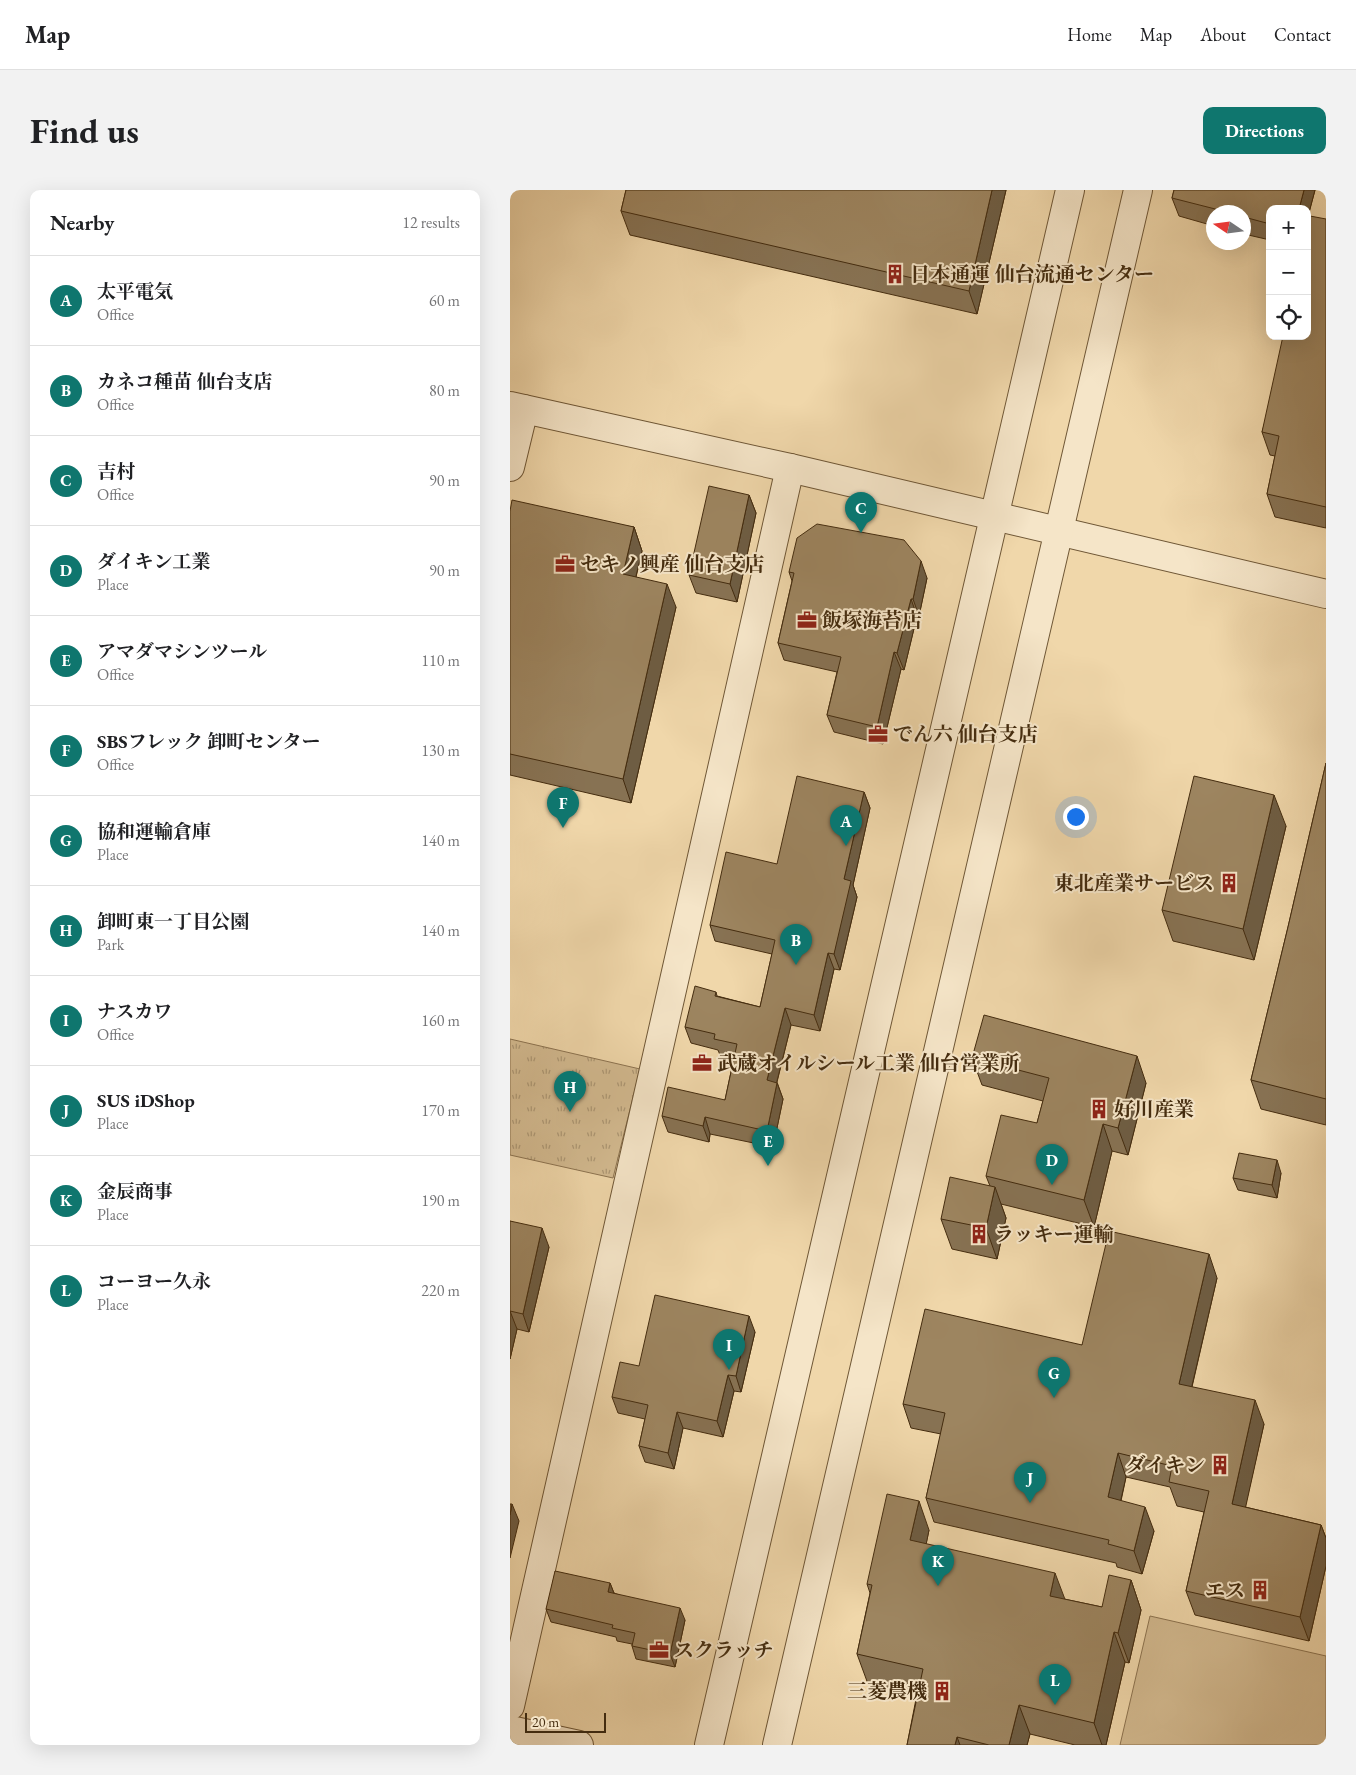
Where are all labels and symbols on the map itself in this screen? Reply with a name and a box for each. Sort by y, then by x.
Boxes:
north arrow [1206,205,1251,250]
place label: 日本通運 仙台流通センター [910,261,1154,287]
building icon: 日本通運 仙台流通センター [884,263,906,285]
pin: C [845,492,877,533]
place label: セキノ興産 仙台支店 [580,551,764,577]
office icon: セキノ興産 仙台支店 [554,553,576,575]
place label: 飯塚海苔店 [822,607,922,633]
office icon: 飯塚海苔店 [796,609,818,631]
place label: でん六 仙台支店 [893,721,1038,747]
office icon: でん六 仙台支店 [867,723,889,745]
pin: F [547,787,579,828]
your location [1063,804,1089,830]
pin: A [830,805,862,846]
place label: 東北産業サービス [1054,870,1214,896]
building icon: 東北産業サービス [1218,872,1240,894]
pin: B [780,924,812,965]
place label: 武蔵オイルシール工業 仙台営業所 [717,1050,1020,1076]
office icon: 武蔵オイルシール工業 仙台営業所 [691,1052,713,1074]
pin: H [554,1071,586,1112]
place label: 好川産業 [1114,1096,1194,1122]
building icon: 好川産業 [1088,1098,1110,1120]
pin: E [752,1125,784,1166]
pin: D [1036,1144,1068,1185]
place label: ラッキー運輸 [994,1221,1114,1247]
building icon: ラッキー運輸 [968,1223,990,1245]
pin: I [713,1329,745,1370]
pin: G [1038,1357,1070,1398]
place label: ダイキン [1126,1452,1205,1478]
building icon: ダイキン [1209,1454,1231,1476]
pin: J [1014,1462,1046,1503]
pin: K [922,1545,954,1586]
place label: エス [1205,1577,1245,1603]
building icon: エス [1249,1579,1271,1601]
place label: スクラッチ [674,1637,774,1663]
office icon: スクラッチ [648,1639,670,1661]
pin: L [1039,1664,1071,1705]
place label: 三菱農機 [847,1678,927,1704]
building icon: 三菱農機 [931,1680,953,1702]
scale bar [525,1710,606,1733]

